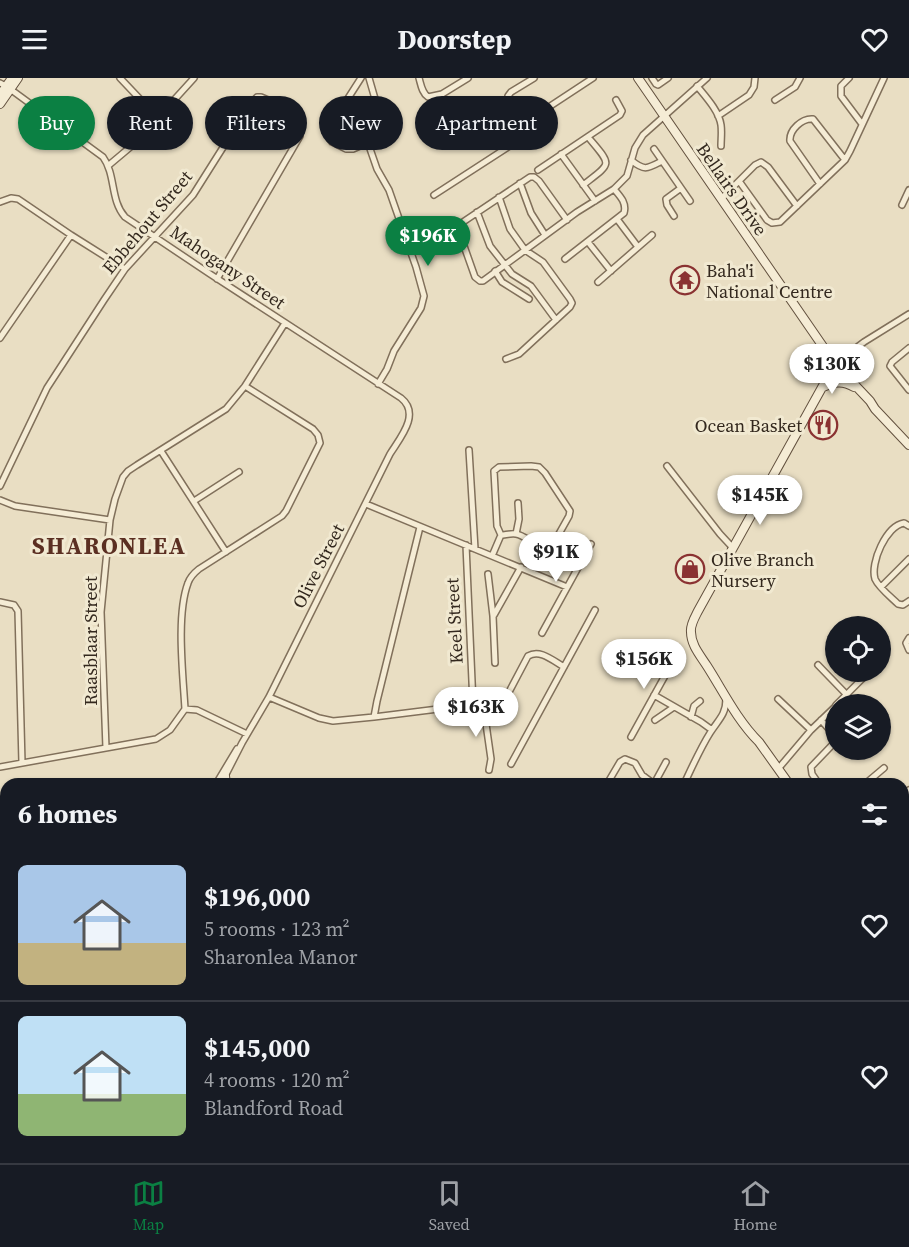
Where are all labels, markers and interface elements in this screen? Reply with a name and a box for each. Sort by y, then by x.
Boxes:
text: Doorstep [397,21,512,58]
icon: menu [18,23,51,56]
icon: heart [858,23,891,56]
chip: Buy [18,96,95,150]
chip: Rent [107,96,193,150]
chip: Filters [205,96,307,150]
chip: New [319,96,403,150]
chip: Apartment [415,96,558,150]
street label: Bellairs Drive [691,138,773,240]
street label: Ebbehout Street [96,165,198,279]
pin: $196K [386,216,470,267]
street label: Mahogany Street [165,219,291,315]
text: $196K [399,221,457,249]
place label: Baha'i National Centre [706,258,833,304]
temple icon: Baha'i National Centre [669,264,701,296]
pin: $130K [790,344,874,395]
text: $130K [803,349,861,377]
restaurant icon: Ocean Basket [807,409,839,441]
place label: Ocean Basket [695,413,802,438]
pin: $145K [718,475,802,526]
text: $145K [731,480,789,508]
street label: Olive Street [286,519,350,613]
district label: SHARONLEA [32,529,186,562]
pin: $91K [520,532,592,583]
text: $91K [533,537,579,565]
place label: Olive Branch Nursery [711,547,815,593]
shop icon: Olive Branch Nursery [674,553,706,585]
street label: Raasblaar Street [78,576,103,706]
street label: Keel Street [439,577,469,665]
map controls [825,616,891,760]
button: locate [825,616,891,682]
pin: $156K [602,639,686,690]
text: $156K [615,644,673,672]
pin: $163K [434,687,518,738]
text: $163K [447,692,505,720]
button: layers [825,694,891,760]
text: 6 homes [18,796,117,832]
icon: filters [858,798,891,831]
text: $196,000 [204,879,310,915]
icon: home [66,889,138,961]
icon: heart [858,909,891,942]
text: 5 rooms · 123 m² [204,915,350,943]
text: Sharonlea Manor [204,943,358,971]
text: $145,000 [204,1030,310,1066]
icon: home [66,1040,138,1112]
icon: heart [858,1060,891,1093]
text: 4 rooms · 120 m² [204,1066,350,1094]
text: Blandford Road [204,1094,343,1122]
tab: Map [132,1177,165,1235]
tab: Saved [429,1177,470,1235]
tab: Home [733,1177,777,1235]

